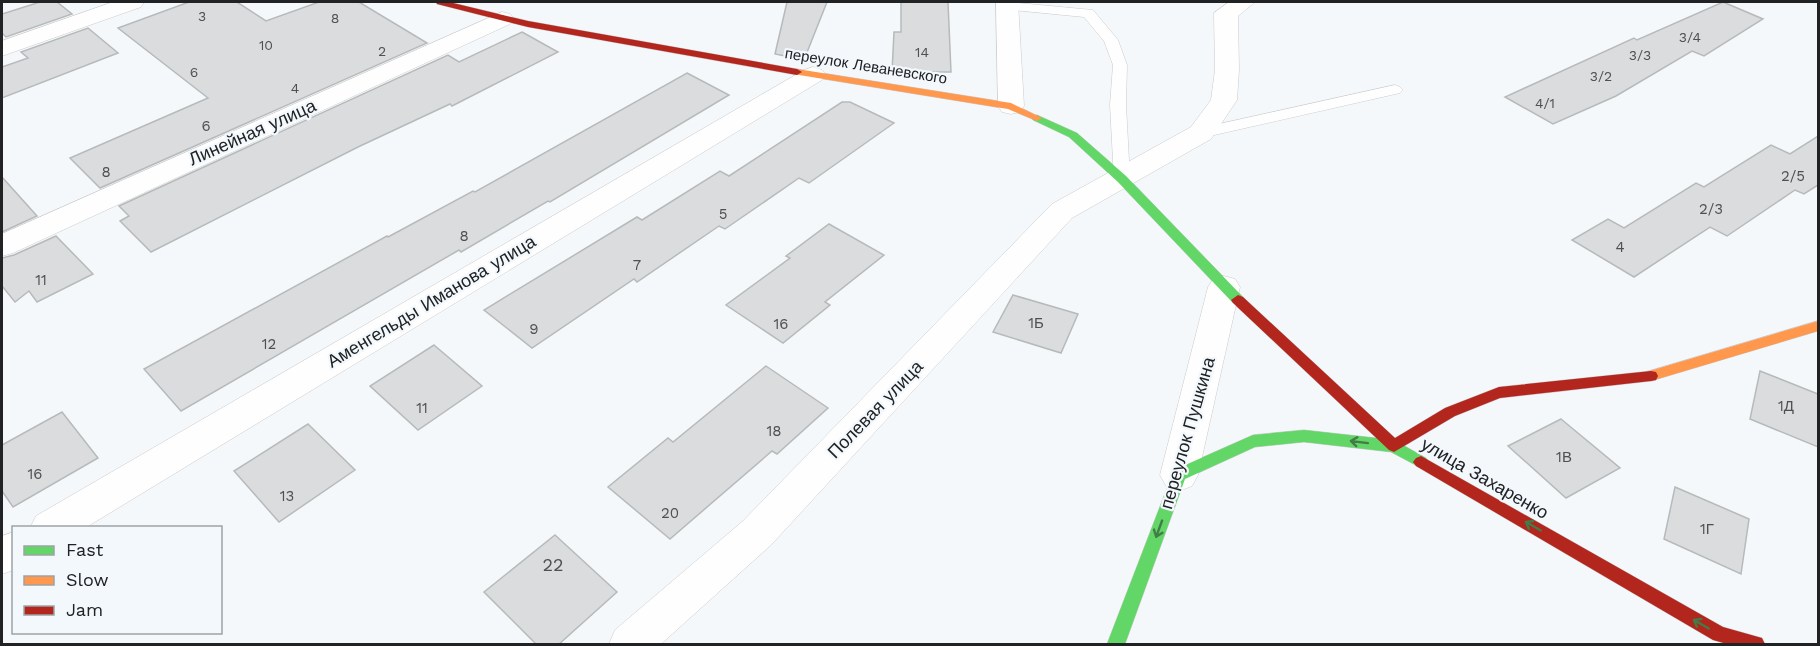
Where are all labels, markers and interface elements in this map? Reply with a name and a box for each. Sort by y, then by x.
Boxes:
house number: 3 [198,8,206,24]
house number: 8 [331,10,339,26]
house number: 3/4 [1679,29,1701,45]
house number: 10 [259,37,273,53]
house number: 2 [378,43,386,59]
street label: переулок Леваневского [784,44,948,88]
house number: 14 [915,44,929,60]
house number: 3/3 [1629,47,1651,63]
house number: 6 [190,64,198,80]
house number: 3/2 [1590,68,1612,84]
house number: 4 [291,80,299,96]
street label: Линейная улица [185,94,320,169]
house number: 4/1 [1535,95,1555,111]
house number: 6 [201,117,211,135]
house number: 8 [101,163,111,181]
house number: 2/5 [1781,167,1805,185]
house number: 2/3 [1699,200,1723,218]
house number: 5 [719,205,727,223]
house number: 8 [459,227,469,245]
street label: Аменгельды Иманова улица [323,230,540,372]
house number: 4 [1615,238,1625,256]
house number: 7 [633,256,641,274]
house number: 11 [35,271,47,289]
house number: 1Б [1028,314,1044,332]
house number: 16 [774,315,788,333]
house number: 9 [529,320,539,338]
house number: 12 [262,335,276,353]
street label: переулок Пушкина [1155,354,1219,511]
street label: Полевая улица [823,355,928,462]
house number: 1Д [1778,397,1794,415]
house number: 11 [416,399,428,417]
house number: 18 [766,422,782,440]
street label: улица Захаренко [1418,433,1552,523]
one-way arrow [1350,436,1370,447]
house number: 1В [1556,448,1572,466]
house number: 16 [28,465,42,483]
house number: 13 [280,487,294,505]
house number: 20 [661,504,679,522]
one-way arrow [1152,520,1163,538]
one-way arrow [1524,520,1541,532]
house number: 1Г [1700,520,1714,538]
legend [12,526,222,634]
text: Fast [66,539,104,560]
house number: 22 [543,554,564,575]
text: Slow [66,569,109,590]
text: Jam [66,599,103,620]
one-way arrow [1693,618,1710,630]

